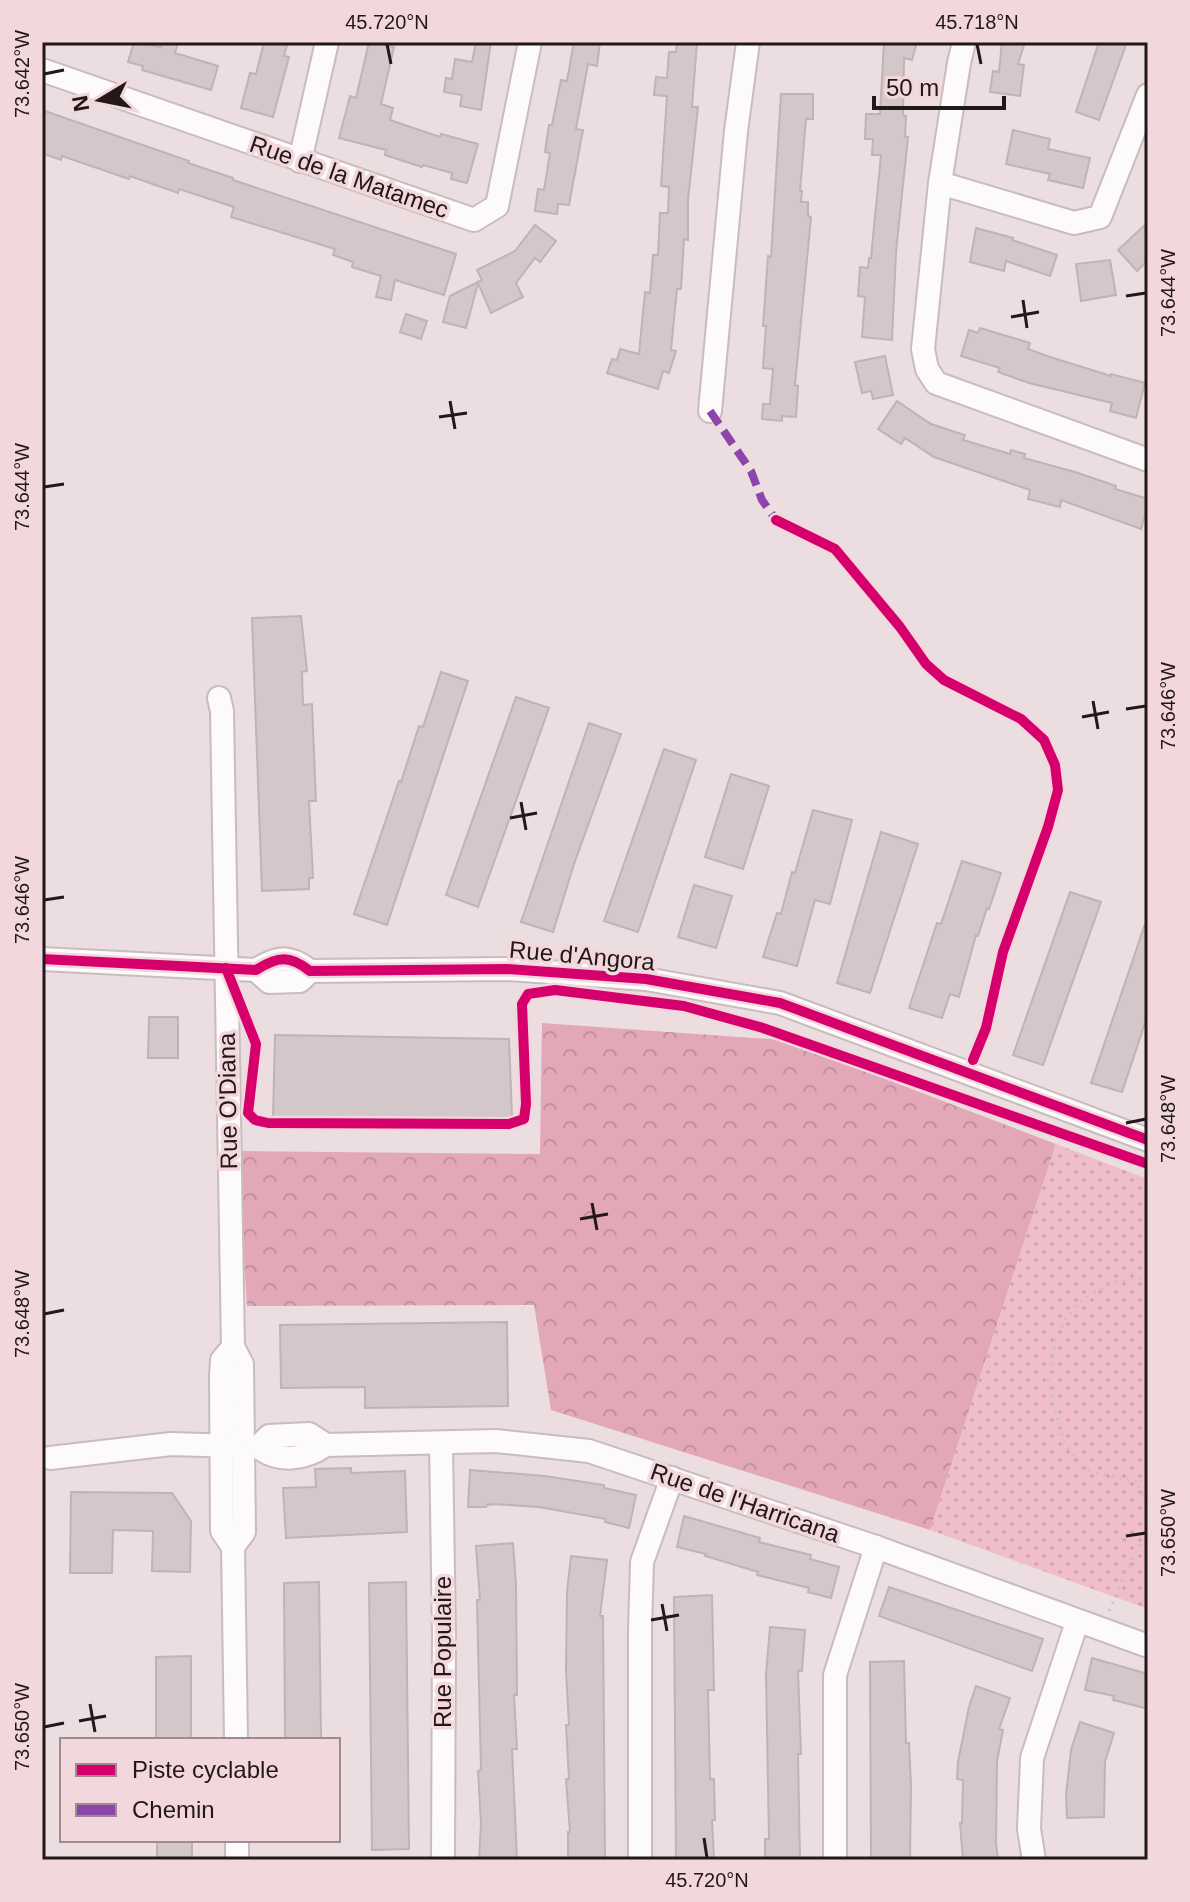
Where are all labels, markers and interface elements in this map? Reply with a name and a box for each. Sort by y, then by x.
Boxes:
text: 45.720°N [345,11,429,33]
text: 45.718°N [935,11,1019,33]
text: 73.642°W [11,30,33,118]
north arrow [60,60,140,140]
scale bar [874,60,1004,110]
text: 50 m [886,74,939,101]
text: N [67,93,94,113]
street label: Rue de la Matamec [246,130,452,223]
text: 73.644°W [1157,249,1179,337]
text: 73.644°W [11,443,33,531]
text: 73.646°W [1157,662,1179,750]
text: 73.646°W [11,856,33,944]
street label: Rue d'Angora [508,936,657,975]
street label: Rue O'Diana [213,1032,242,1170]
text: 73.648°W [1157,1075,1179,1163]
text: 73.648°W [11,1270,33,1358]
street label: Rue de l'Harricana [647,1458,844,1548]
text: 73.650°W [1157,1489,1179,1577]
street label: Rue Populaire [429,1576,456,1728]
text: 73.650°W [11,1683,33,1771]
legend [60,1738,340,1842]
text: Piste cyclable [132,1756,279,1783]
text: Chemin [132,1796,215,1823]
text: 45.720°N [665,1869,749,1891]

